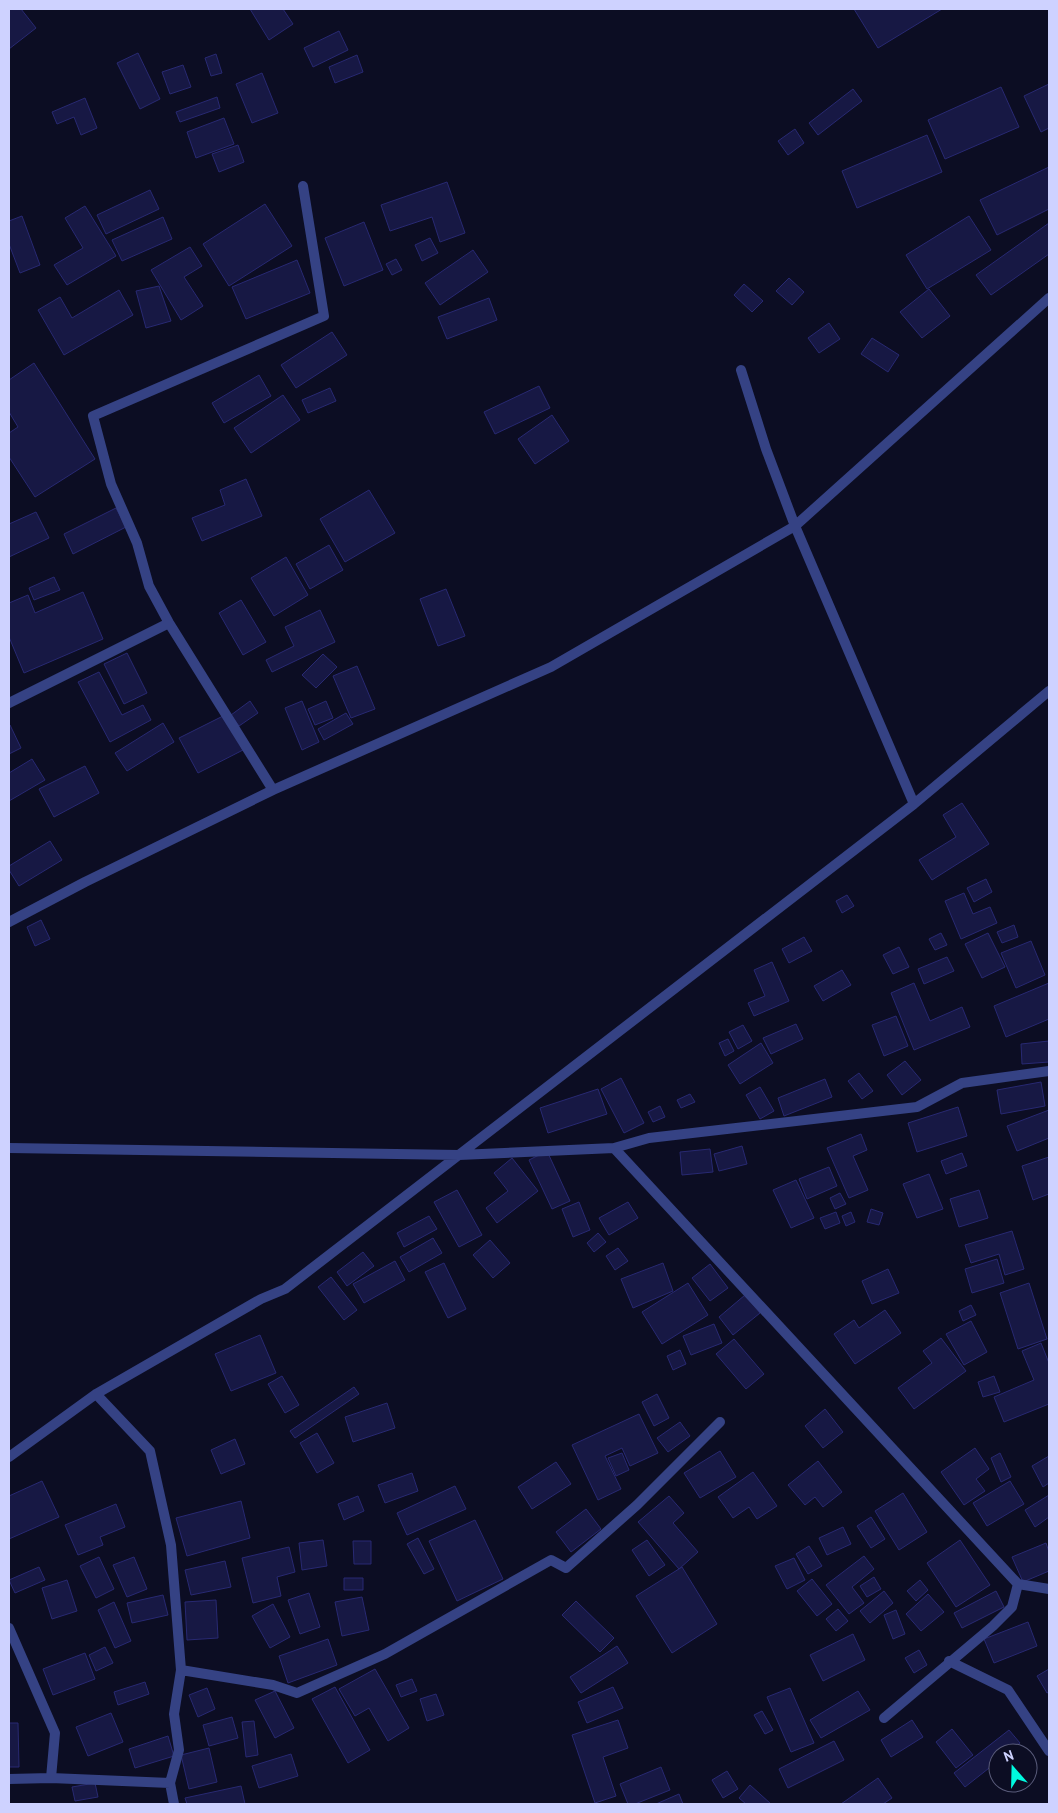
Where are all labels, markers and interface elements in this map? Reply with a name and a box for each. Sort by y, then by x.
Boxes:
north arrow [988,1743,1038,1793]
text: N [1001,1746,1016,1766]

